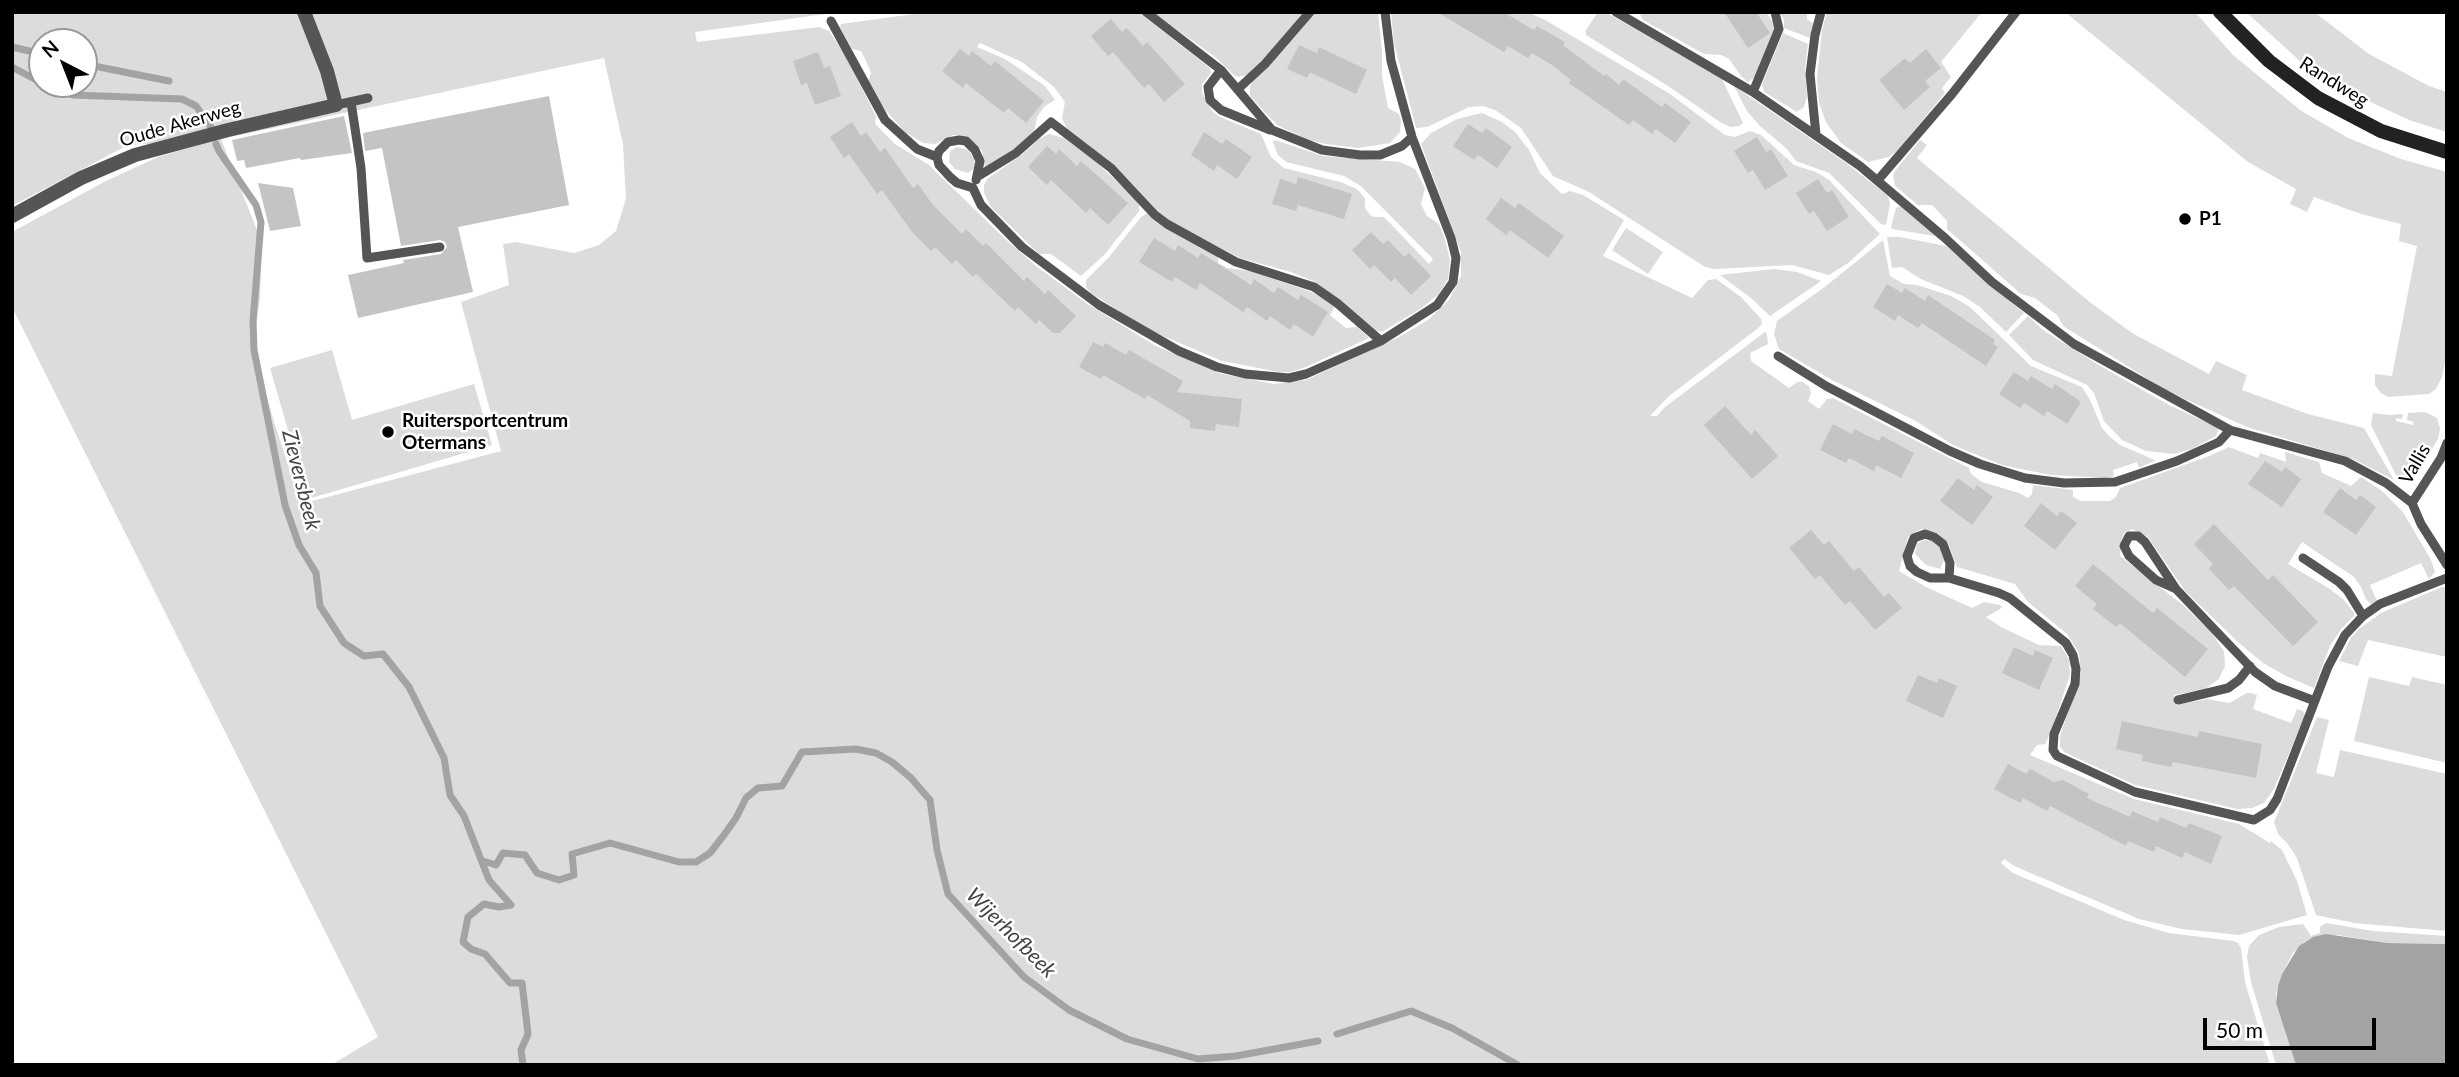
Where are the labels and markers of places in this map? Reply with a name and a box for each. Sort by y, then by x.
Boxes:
place label: P1 [2199,208,2222,230]
marker: P1 [2177,211,2193,227]
place label: Ruitersportcentrum Otermans [402,410,568,454]
marker: Ruitersportcentrum Otermans [380,424,396,440]

